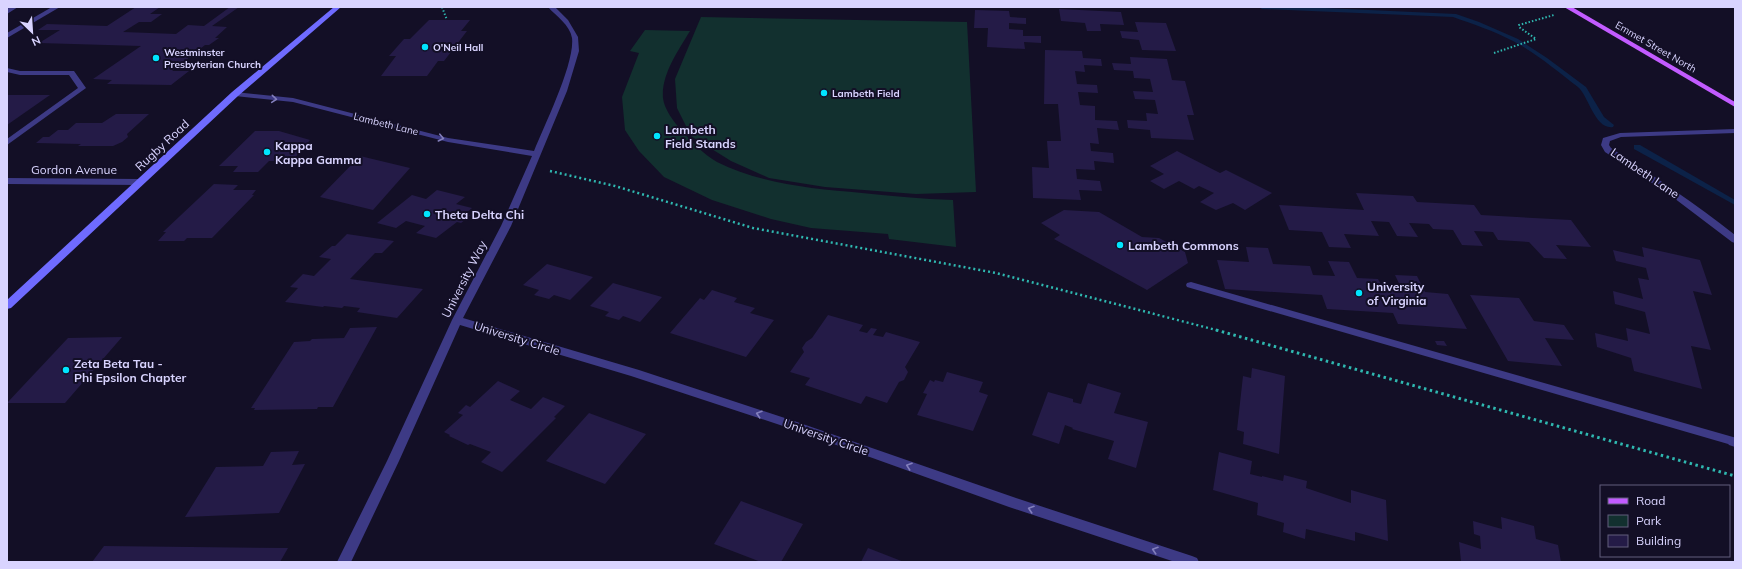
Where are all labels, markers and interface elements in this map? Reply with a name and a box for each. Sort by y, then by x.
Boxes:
north arrow [12,12,52,52]
street label: Emmet Street North [1613,18,1699,76]
text: N [30,33,43,49]
place label: O'Neil Hall [433,41,483,54]
marker: O'Neil Hall [420,42,430,52]
place label: Westminster Presbyterian Church [164,46,261,71]
marker: Westminster Presbyterian Church [151,53,161,63]
place label: Lambeth Field [832,87,900,100]
marker: Lambeth Field [819,88,829,98]
one-way arrow [271,94,277,103]
street label: Lambeth Lane [352,110,420,138]
street label: Rugby Road [132,116,192,174]
place label: Lambeth Field Stands [665,122,736,151]
marker: Lambeth Field Stands [652,131,662,141]
one-way arrow [437,133,444,142]
place label: Kappa Kappa Gamma [275,138,361,167]
street label: Lambeth Lane [1608,145,1682,201]
marker: Kappa Kappa Gamma [262,147,272,157]
street label: Gordon Avenue [31,162,117,177]
place label: Theta Delta Chi [435,207,524,222]
marker: Theta Delta Chi [422,209,432,219]
street label: University Way [438,237,490,320]
place label: Lambeth Commons [1128,238,1239,253]
marker: Lambeth Commons [1115,240,1125,250]
place label: University of Virginia [1367,279,1427,308]
marker: University of Virginia [1354,288,1364,298]
street label: University Circle [472,318,562,358]
place label: Zeta Beta Tau - Phi Epsilon Chapter [74,356,186,385]
marker: Zeta Beta Tau - Phi Epsilon Chapter [61,365,71,375]
one-way arrow [756,410,763,419]
street label: University Circle [781,415,871,459]
one-way arrow [905,462,912,470]
legend [1600,485,1730,557]
text: Road [1636,493,1665,508]
one-way arrow [1028,505,1035,513]
text: Park [1636,513,1662,528]
text: Building [1636,533,1681,548]
one-way arrow [1151,546,1158,554]

